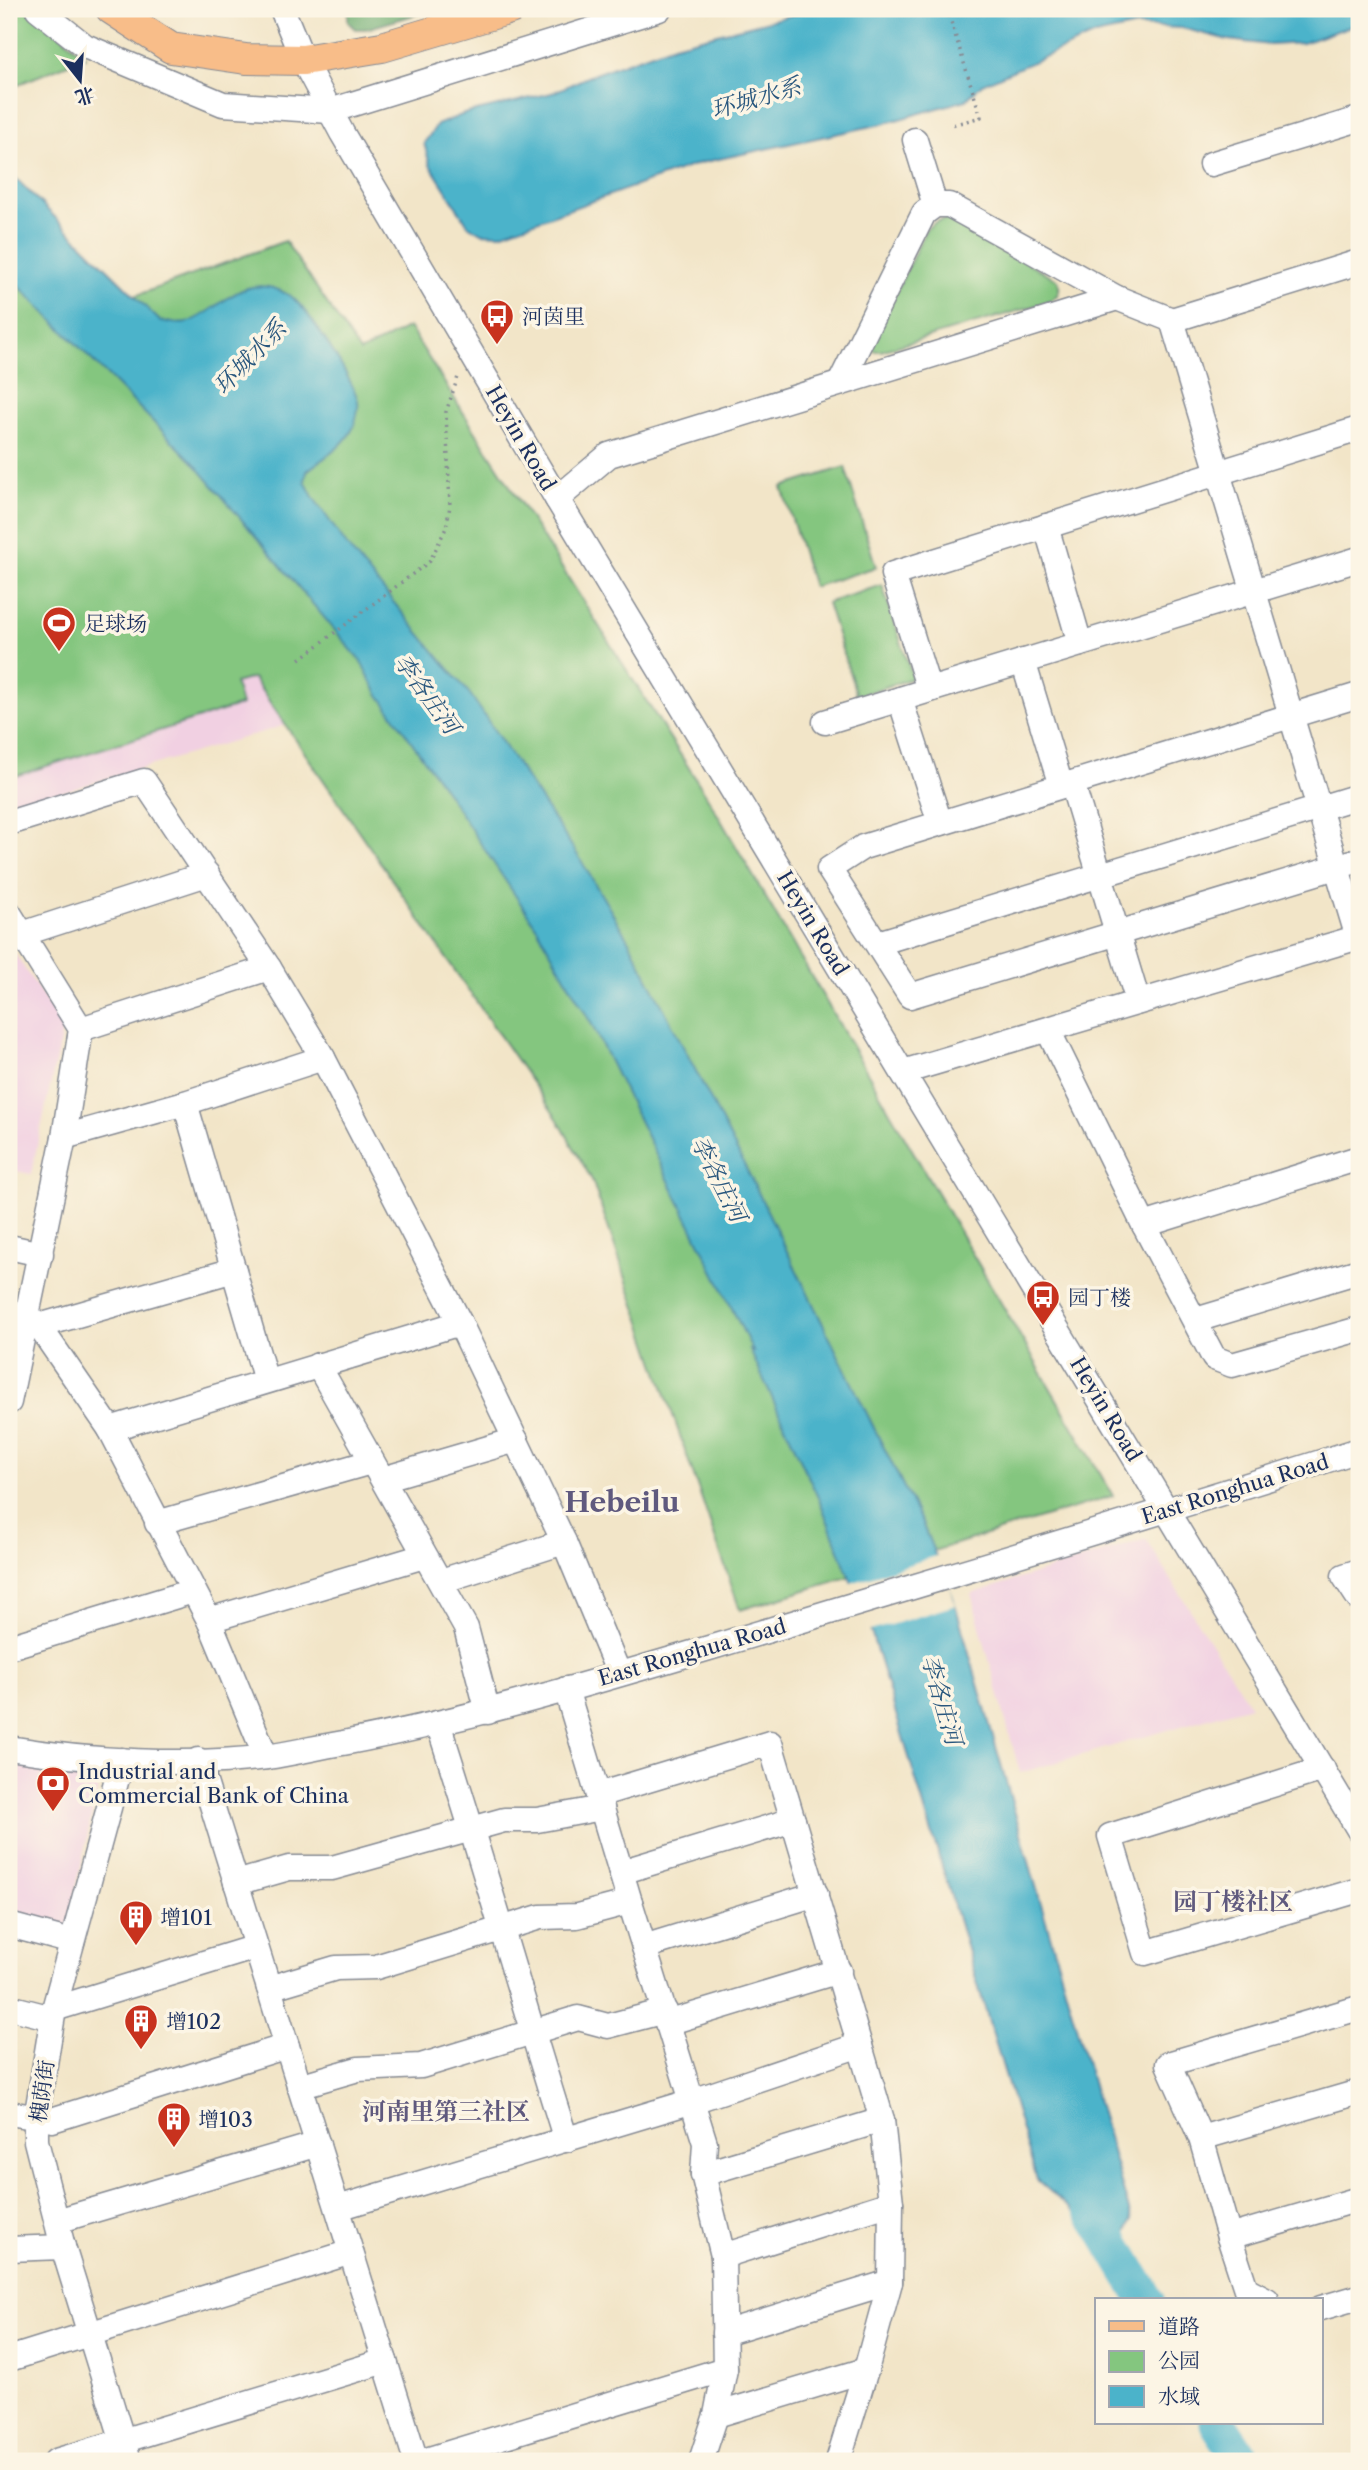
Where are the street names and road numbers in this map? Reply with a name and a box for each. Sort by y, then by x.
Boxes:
street label: Heyin Road [481,381,561,495]
street label: Heyin Road [772,866,854,980]
street label: Heyin Road [1065,1352,1147,1466]
street label: East Ronghua Road [1138,1449,1332,1529]
street label: East Ronghua Road [595,1613,789,1691]
street label: 槐荫街 [25,2058,59,2124]

